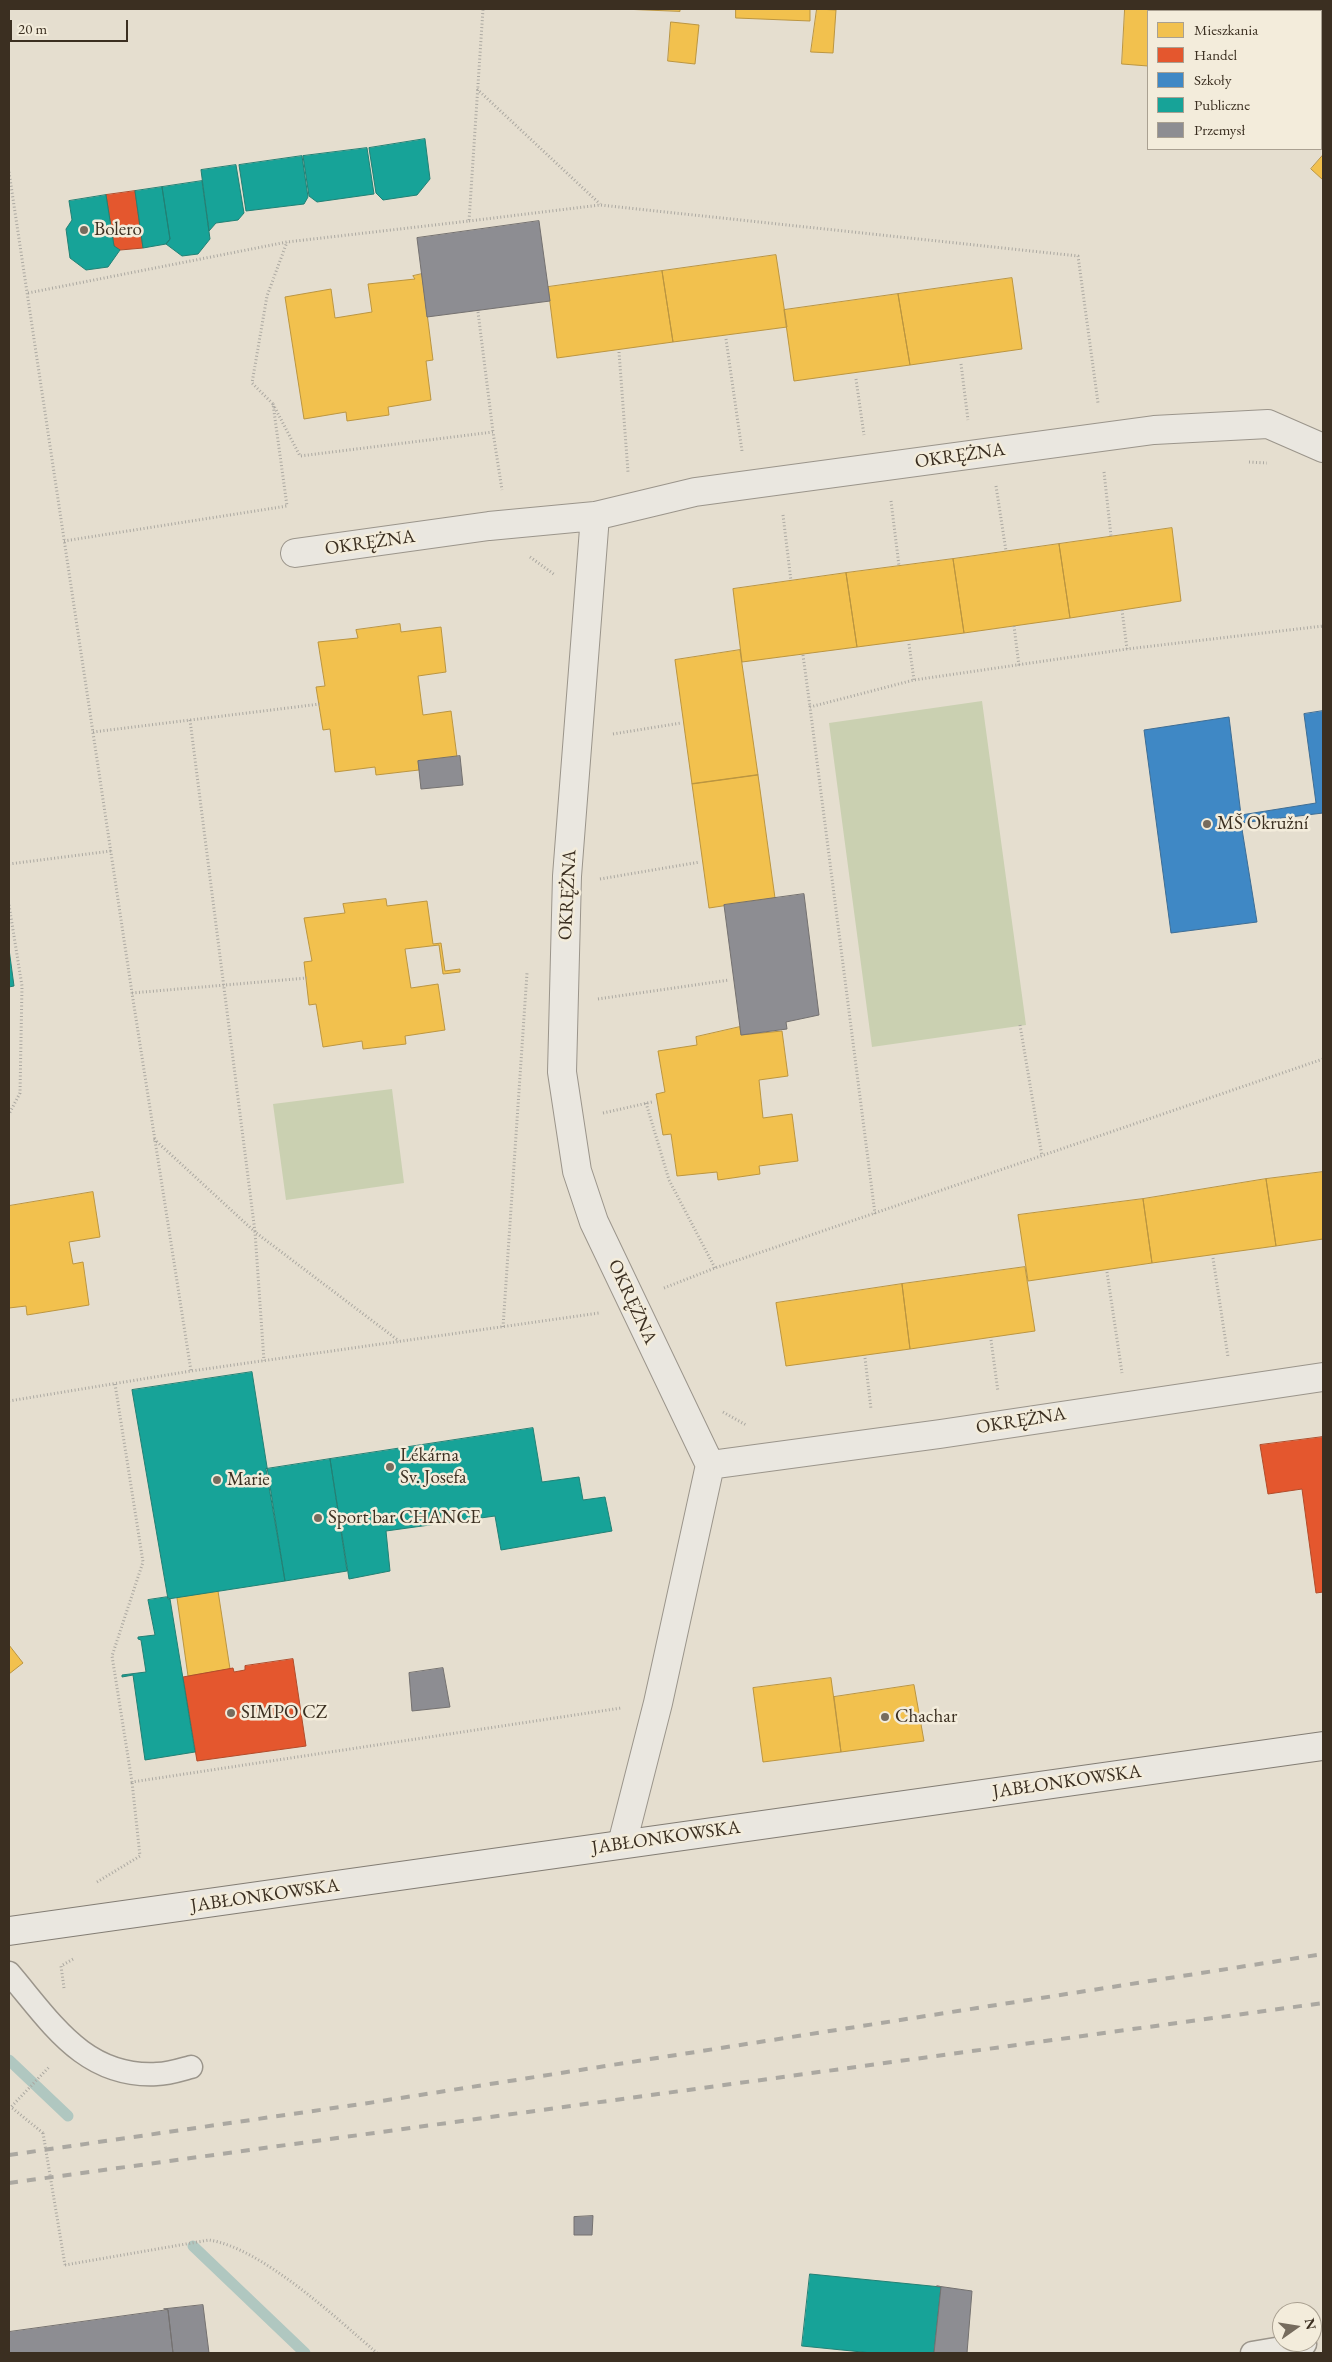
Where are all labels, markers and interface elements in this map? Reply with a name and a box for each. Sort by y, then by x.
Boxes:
scale bar [12,10,130,42]
legend [1147,10,1322,150]
text: 20 m [18,19,47,38]
text: Mieszkania [1194,20,1258,39]
text: Handel [1194,45,1237,64]
text: Szkoły [1194,70,1232,89]
text: Publiczne [1194,95,1250,114]
text: Przemysł [1194,120,1245,139]
place label: Bolero [94,219,142,241]
marker: Bolero [78,224,90,236]
street label: OKRĘŻNA [913,438,1007,474]
street label: OKRĘŻNA [323,525,417,561]
place label: MŠ Okružní [1217,813,1308,835]
marker: MŠ Okružní [1201,818,1213,830]
street label: OKRĘŻNA [554,849,582,941]
street label: OKRĘŻNA [602,1256,662,1348]
street label: OKRĘŻNA [974,1403,1068,1439]
place label: Lékárna Sv. Josefa [400,1445,467,1489]
marker: Lékárna Sv. Josefa [384,1461,396,1473]
place label: Marie [227,1469,270,1491]
marker: Marie [211,1474,223,1486]
place label: Sport bar CHANCE [328,1507,481,1529]
marker: Sport bar CHANCE [312,1512,324,1524]
place label: SIMPO CZ [241,1702,327,1724]
place label: Chachar [895,1706,957,1728]
marker: SIMPO CZ [225,1707,237,1719]
marker: Chachar [879,1711,891,1723]
street label: JABŁONKOWSKA [991,1760,1143,1804]
street label: JABŁONKOWSKA [590,1816,742,1860]
street label: JABŁONKOWSKA [189,1874,341,1918]
north arrow [1272,2302,1322,2352]
text: N [1301,2316,1321,2331]

